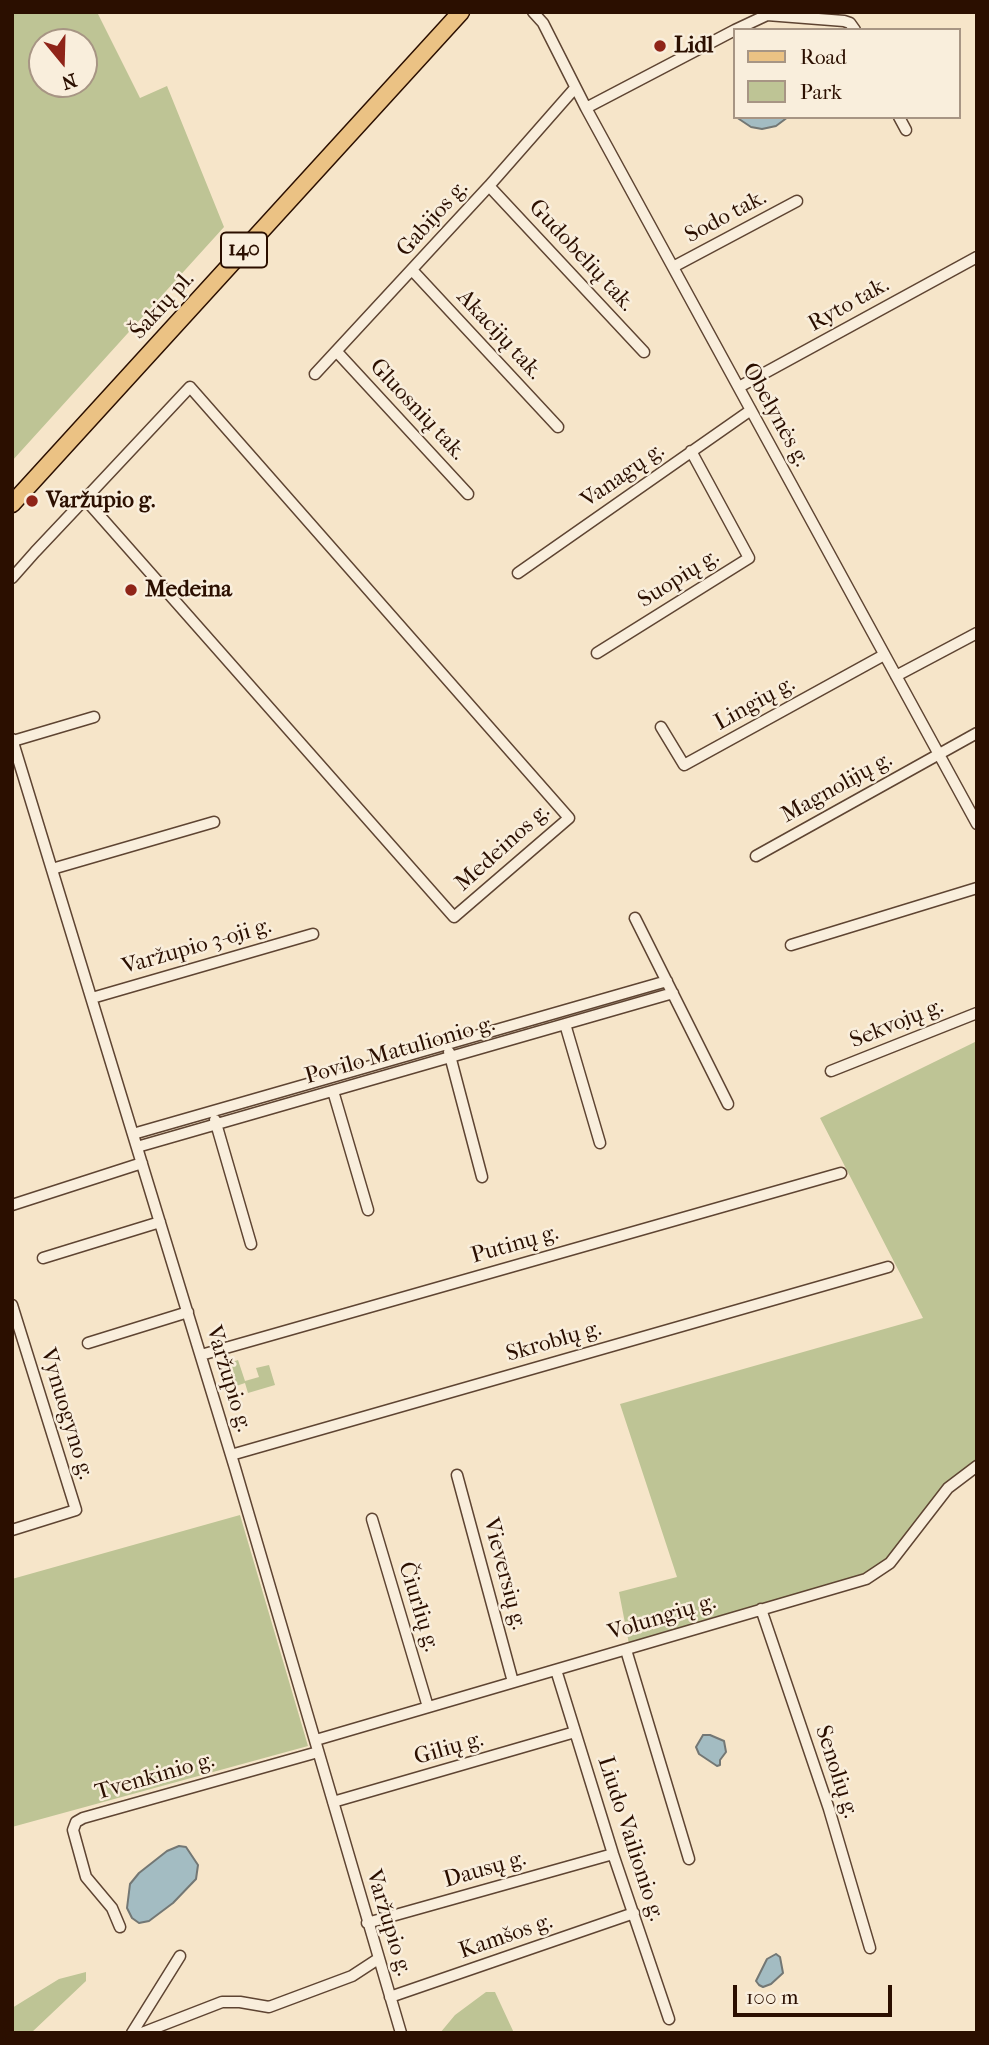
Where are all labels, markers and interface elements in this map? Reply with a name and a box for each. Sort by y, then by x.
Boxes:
north arrow [28,28,98,98]
legend [734,28,961,119]
place label: Lidl [674,32,713,60]
marker: Lidl [652,38,668,54]
text: Road [800,45,847,69]
text: N [59,68,80,94]
text: Park [800,80,842,104]
street label: Gabijos g. [392,175,474,263]
street label: Sodo tak. [681,184,771,250]
street label: Gudobelių tak. [522,194,640,318]
road number: 140 [221,232,267,268]
street label: Šakių pl. [125,266,201,346]
street label: Ryto tak. [804,272,894,338]
street label: Akacijų tak. [450,284,548,386]
street label: Gluosnių tak. [363,353,471,467]
street label: Obelynės g. [735,358,815,472]
street label: Vanagų g. [576,437,670,515]
place label: Varžupio g. [46,487,155,515]
marker: Varžupio g. [24,493,40,509]
street label: Suopių g. [634,543,724,615]
place label: Medeina [145,576,232,604]
marker: Medeina [123,582,139,598]
street label: Lingių g. [710,671,800,737]
street label: Magnolijų g. [777,746,897,830]
street label: Medeinos g. [450,798,556,898]
street label: Varžupio 3-oji g. [119,913,275,981]
street label: Sekvojų g. [846,993,948,1055]
street label: Povilo Matulionio g. [302,1011,498,1091]
street label: Putinų g. [468,1219,562,1271]
street label: Skroblų g. [503,1315,605,1369]
street label: Varžupio g. [199,1323,257,1435]
street label: Vynuogyno g. [33,1345,99,1483]
street label: Vieversių g. [476,1515,532,1633]
street label: Čiurlių g. [391,1559,445,1655]
street label: Volungių g. [605,1589,719,1647]
street label: Senolių g. [808,1722,864,1822]
street label: Gilių g. [411,1726,487,1772]
street label: Tvenkinio g. [92,1747,218,1807]
street label: Liudo Vailionio g. [590,1753,670,1925]
street label: Dausų g. [441,1845,529,1895]
street label: Varžupio g. [359,1867,417,1979]
street label: Kamšos g. [456,1908,556,1966]
scale bar [737,1972,896,2016]
text: 100 m [746,1985,799,2009]

